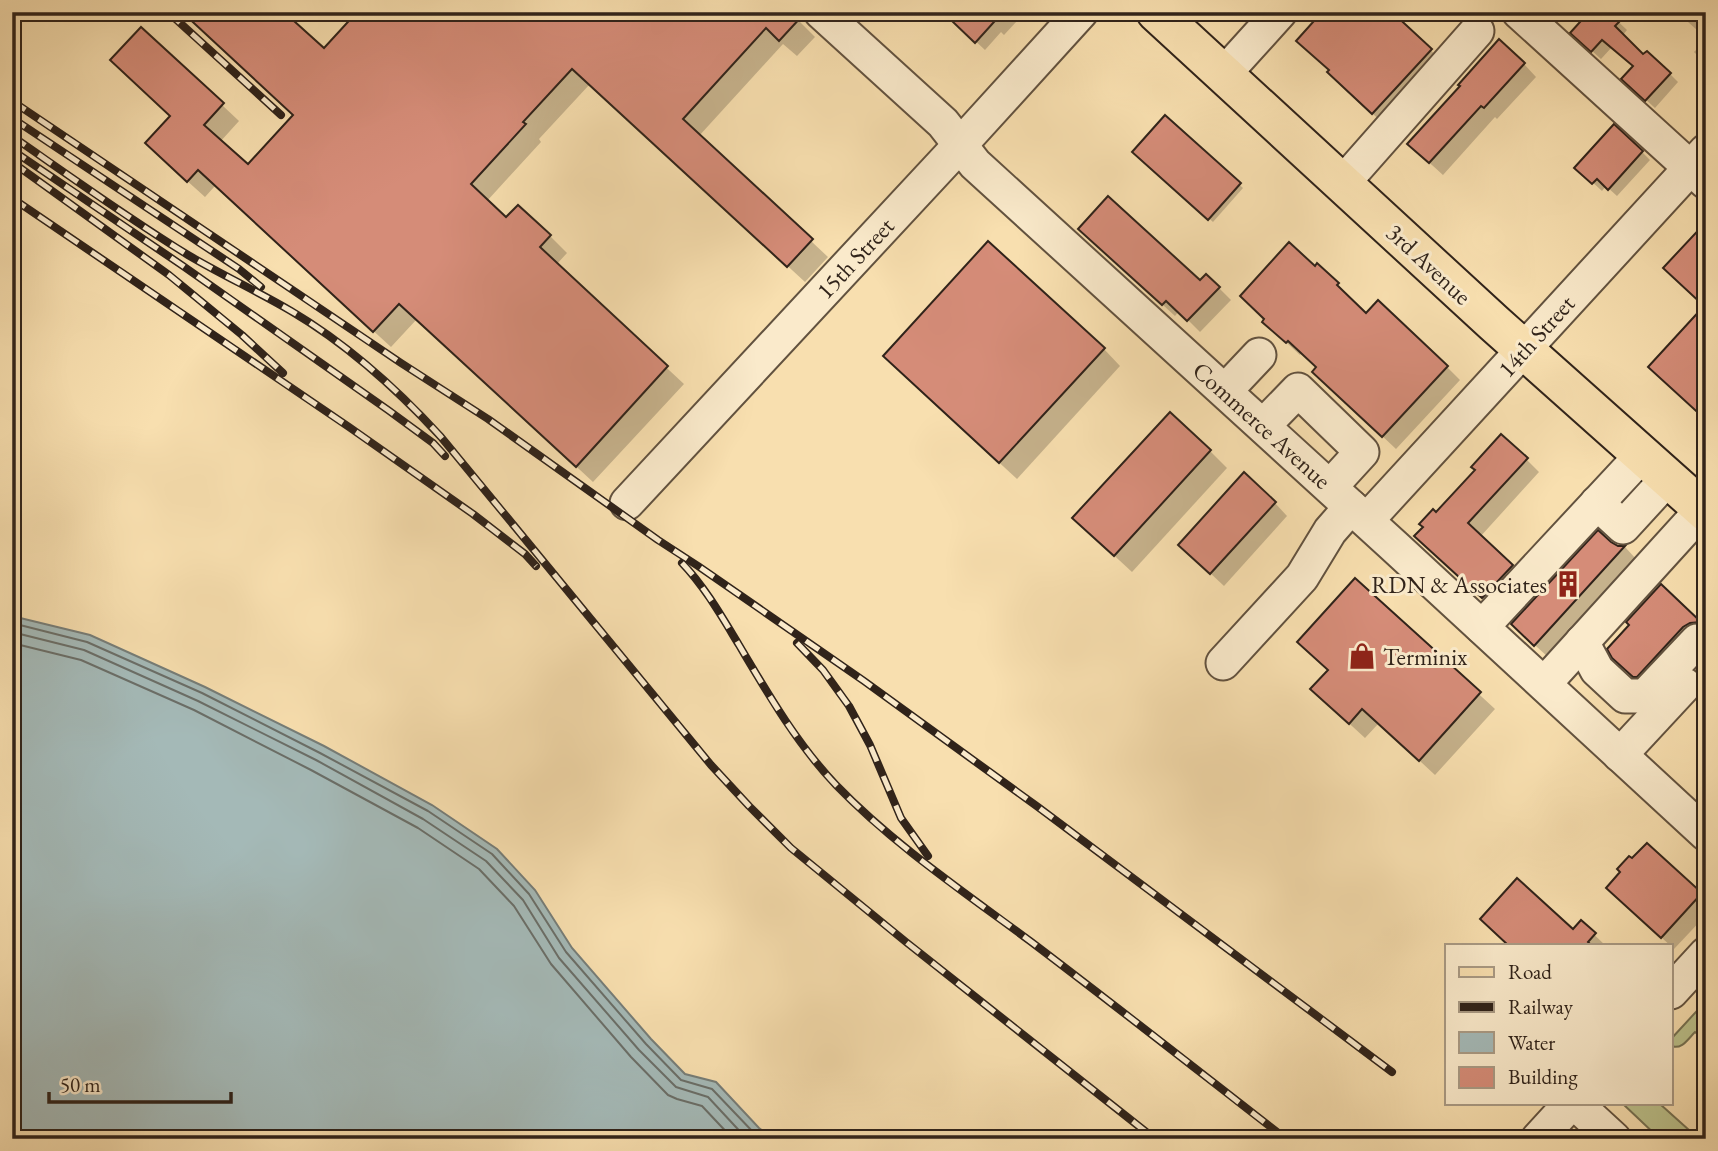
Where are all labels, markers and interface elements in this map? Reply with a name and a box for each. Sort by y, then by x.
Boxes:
street label: 15th Street [809,210,901,305]
street label: 3rd Avenue [1380,217,1478,311]
street label: 14th Street [1491,288,1581,384]
street label: Commerce Avenue [1186,355,1338,495]
place label: RDN & Associates [1371,569,1547,600]
building icon: RDN & Associates [1553,569,1583,599]
shop icon: Terminix [1347,641,1377,671]
place label: Terminix [1383,641,1468,672]
legend [1445,944,1672,1106]
text: Road [1508,958,1552,985]
text: Railway [1508,993,1574,1020]
text: Water [1508,1029,1555,1056]
scale bar [49,1060,231,1104]
text: Building [1508,1063,1578,1090]
text: 50 m [60,1071,101,1098]

